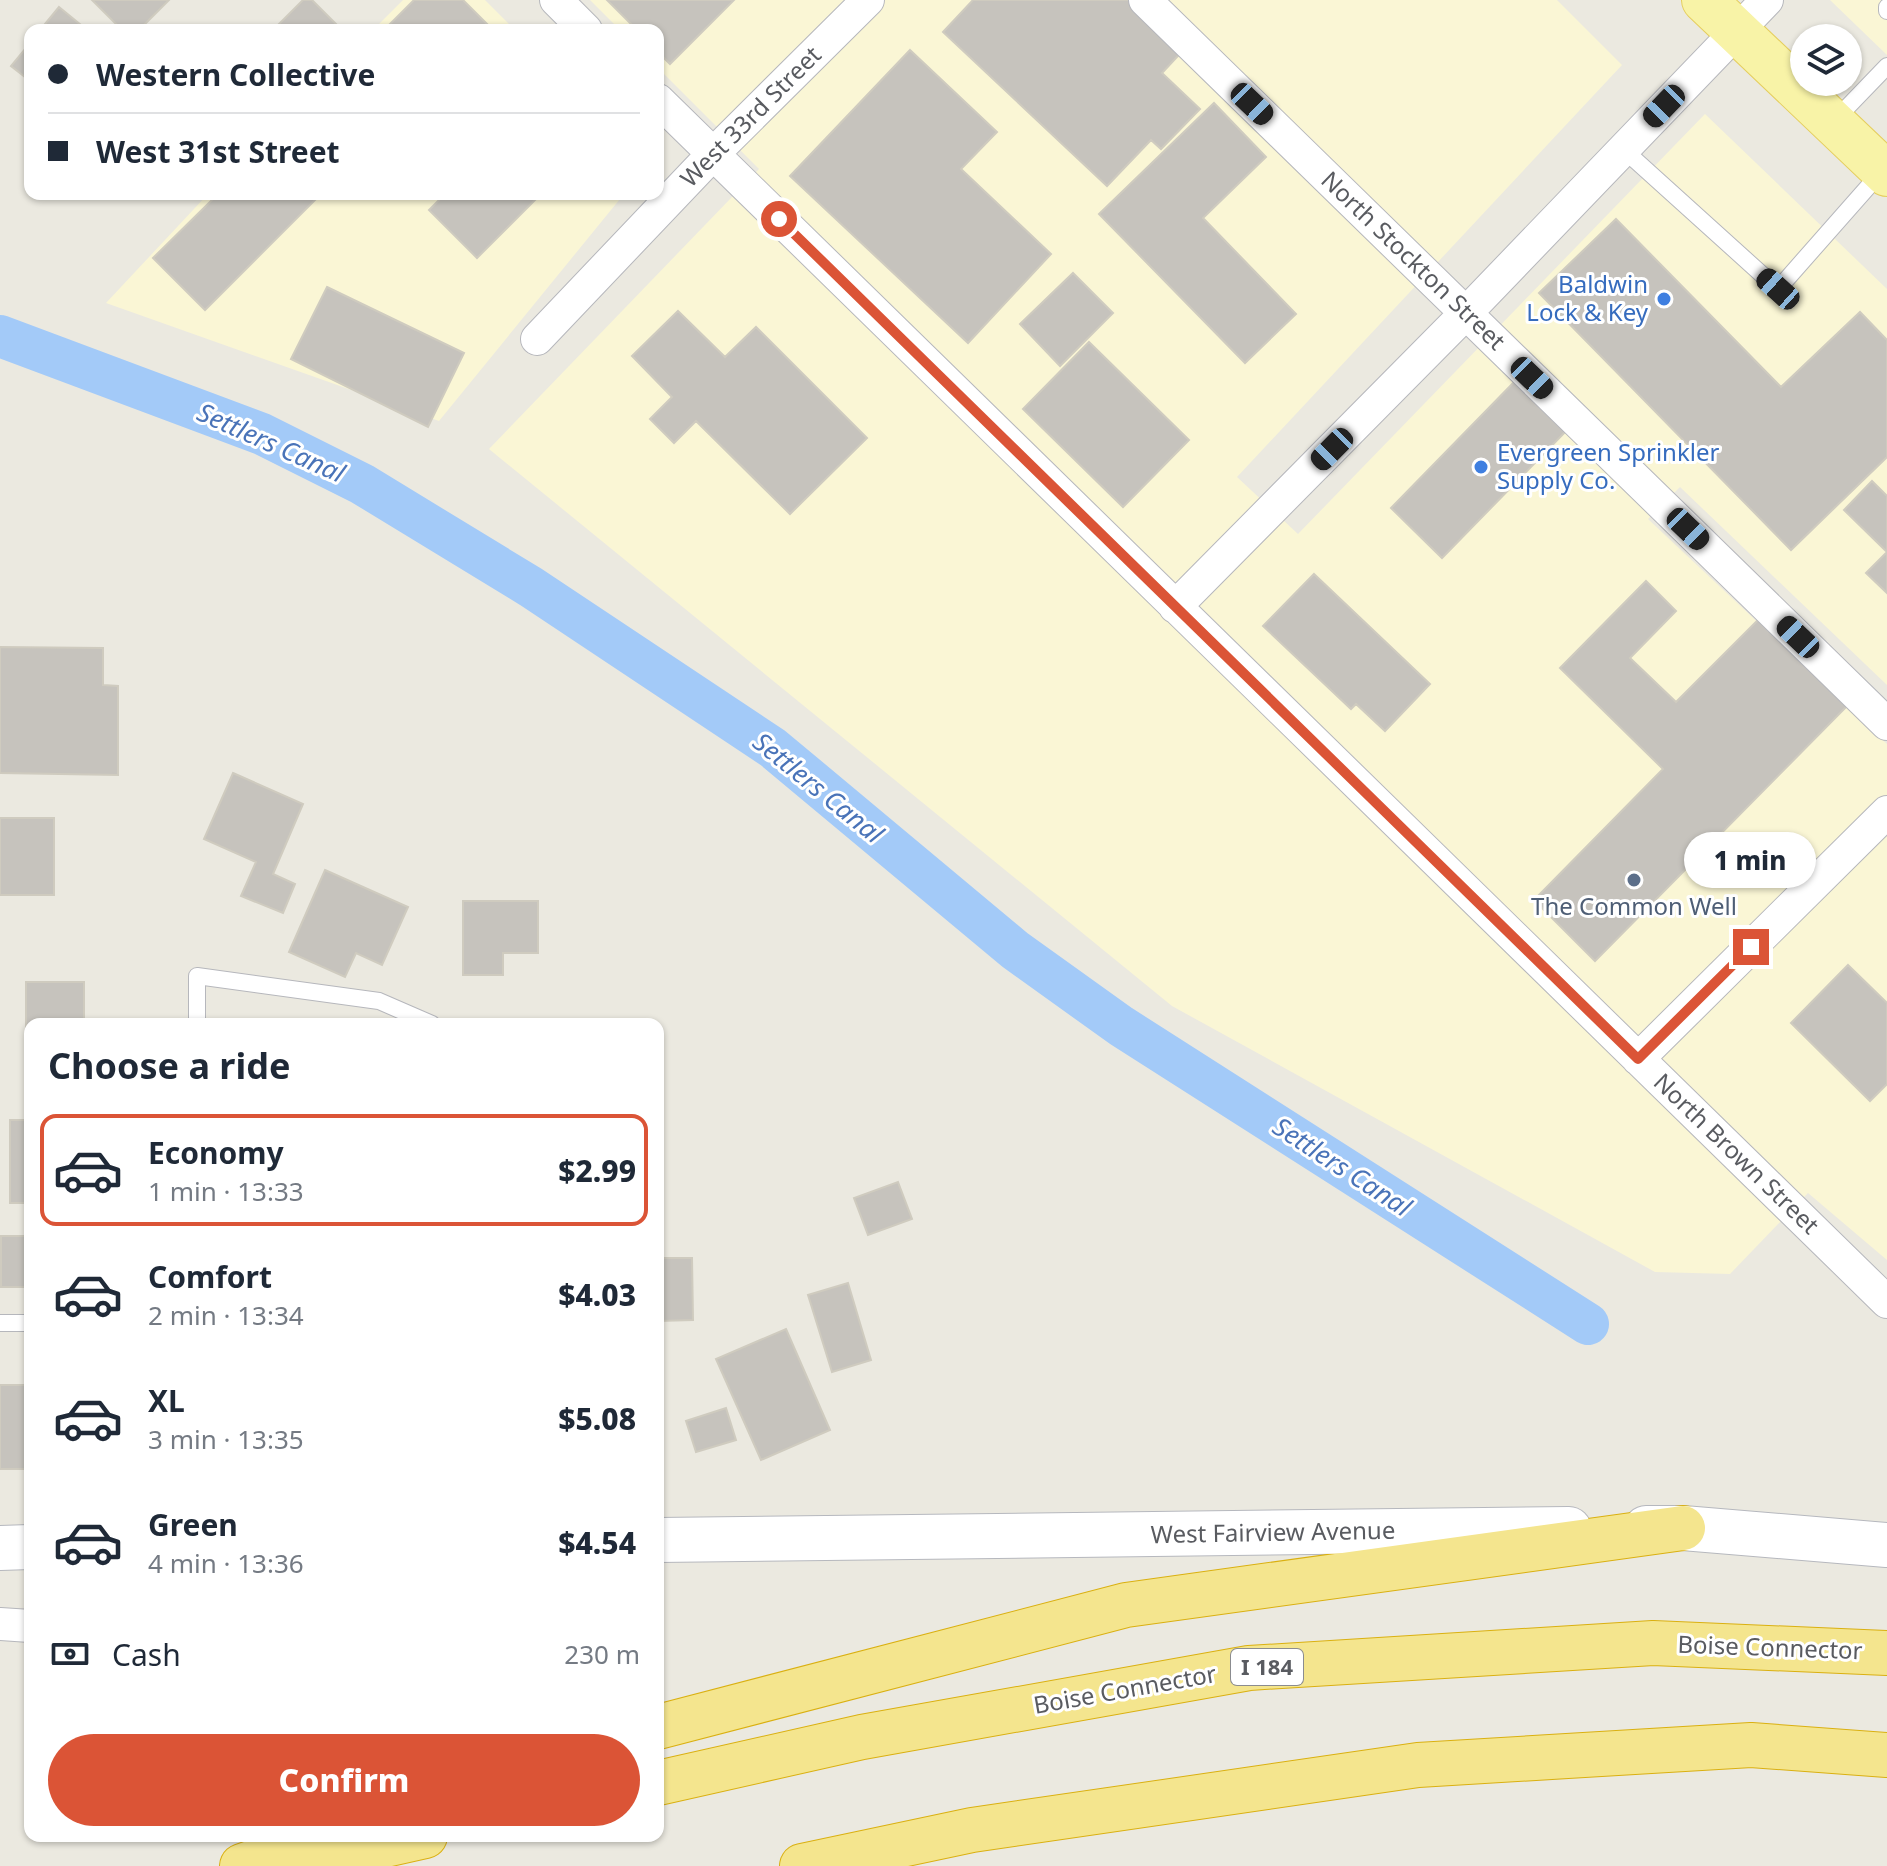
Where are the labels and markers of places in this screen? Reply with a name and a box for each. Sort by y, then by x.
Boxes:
place label: Baldwin Lock & Key [1526,267,1649,328]
marker: Baldwin Lock & Key [1655,290,1673,308]
place label: Evergreen Sprinkler Supply Co. [1497,435,1719,496]
marker: Evergreen Sprinkler Supply Co. [1472,458,1490,476]
marker: The Common Well [1625,871,1643,889]
place label: The Common Well [1531,889,1737,922]

